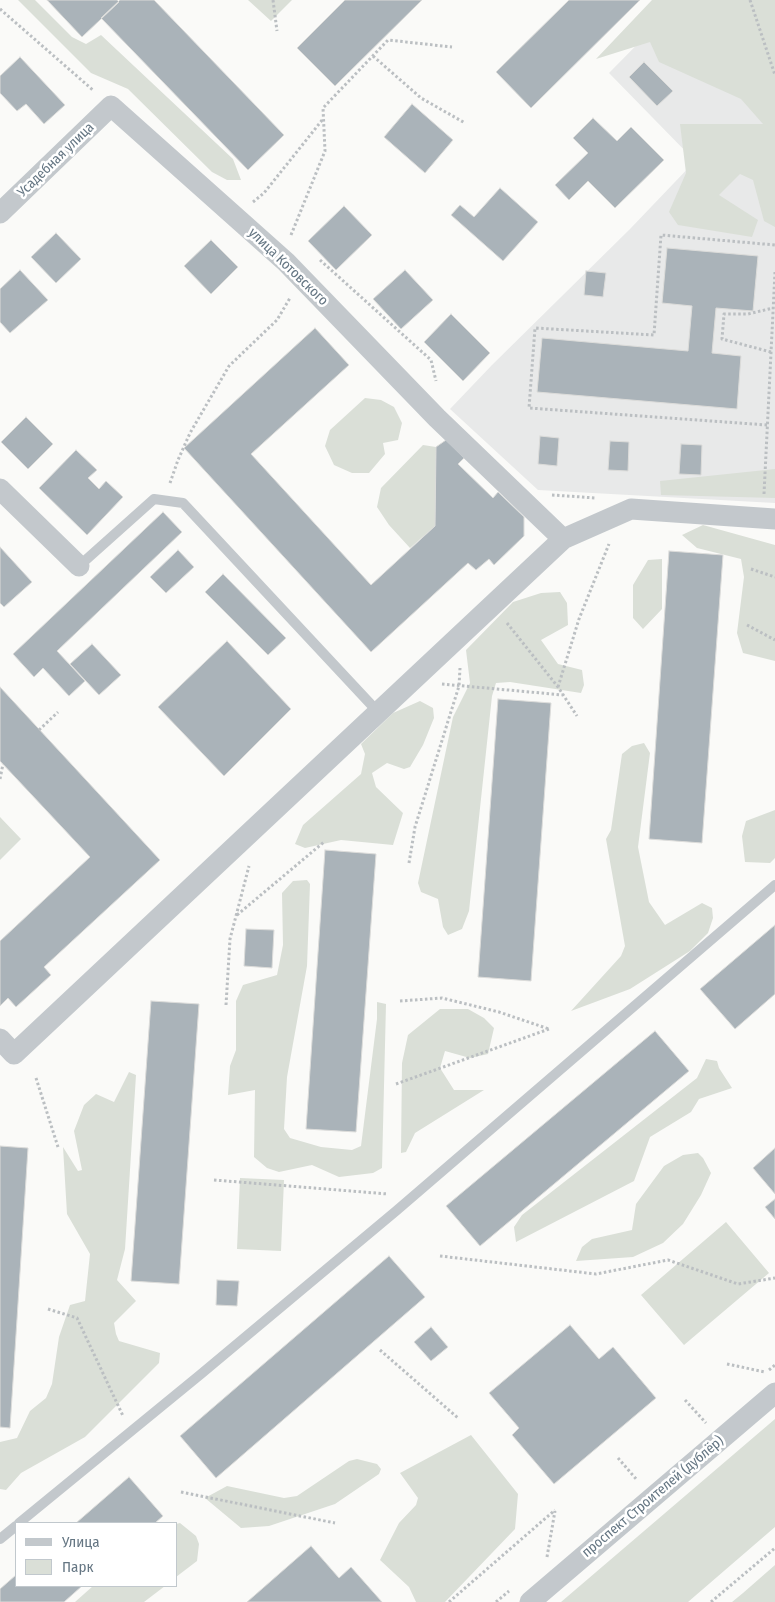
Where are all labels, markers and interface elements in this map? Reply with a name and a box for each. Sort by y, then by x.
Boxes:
street label: Усадебная улица [14,119,98,201]
street label: улица Котовского [245,225,331,309]
street label: проспект Строителей (дублёр) [579,1433,727,1561]
legend [15,1522,178,1587]
text: Улица [62,1533,100,1551]
text: Парк [62,1558,93,1576]

